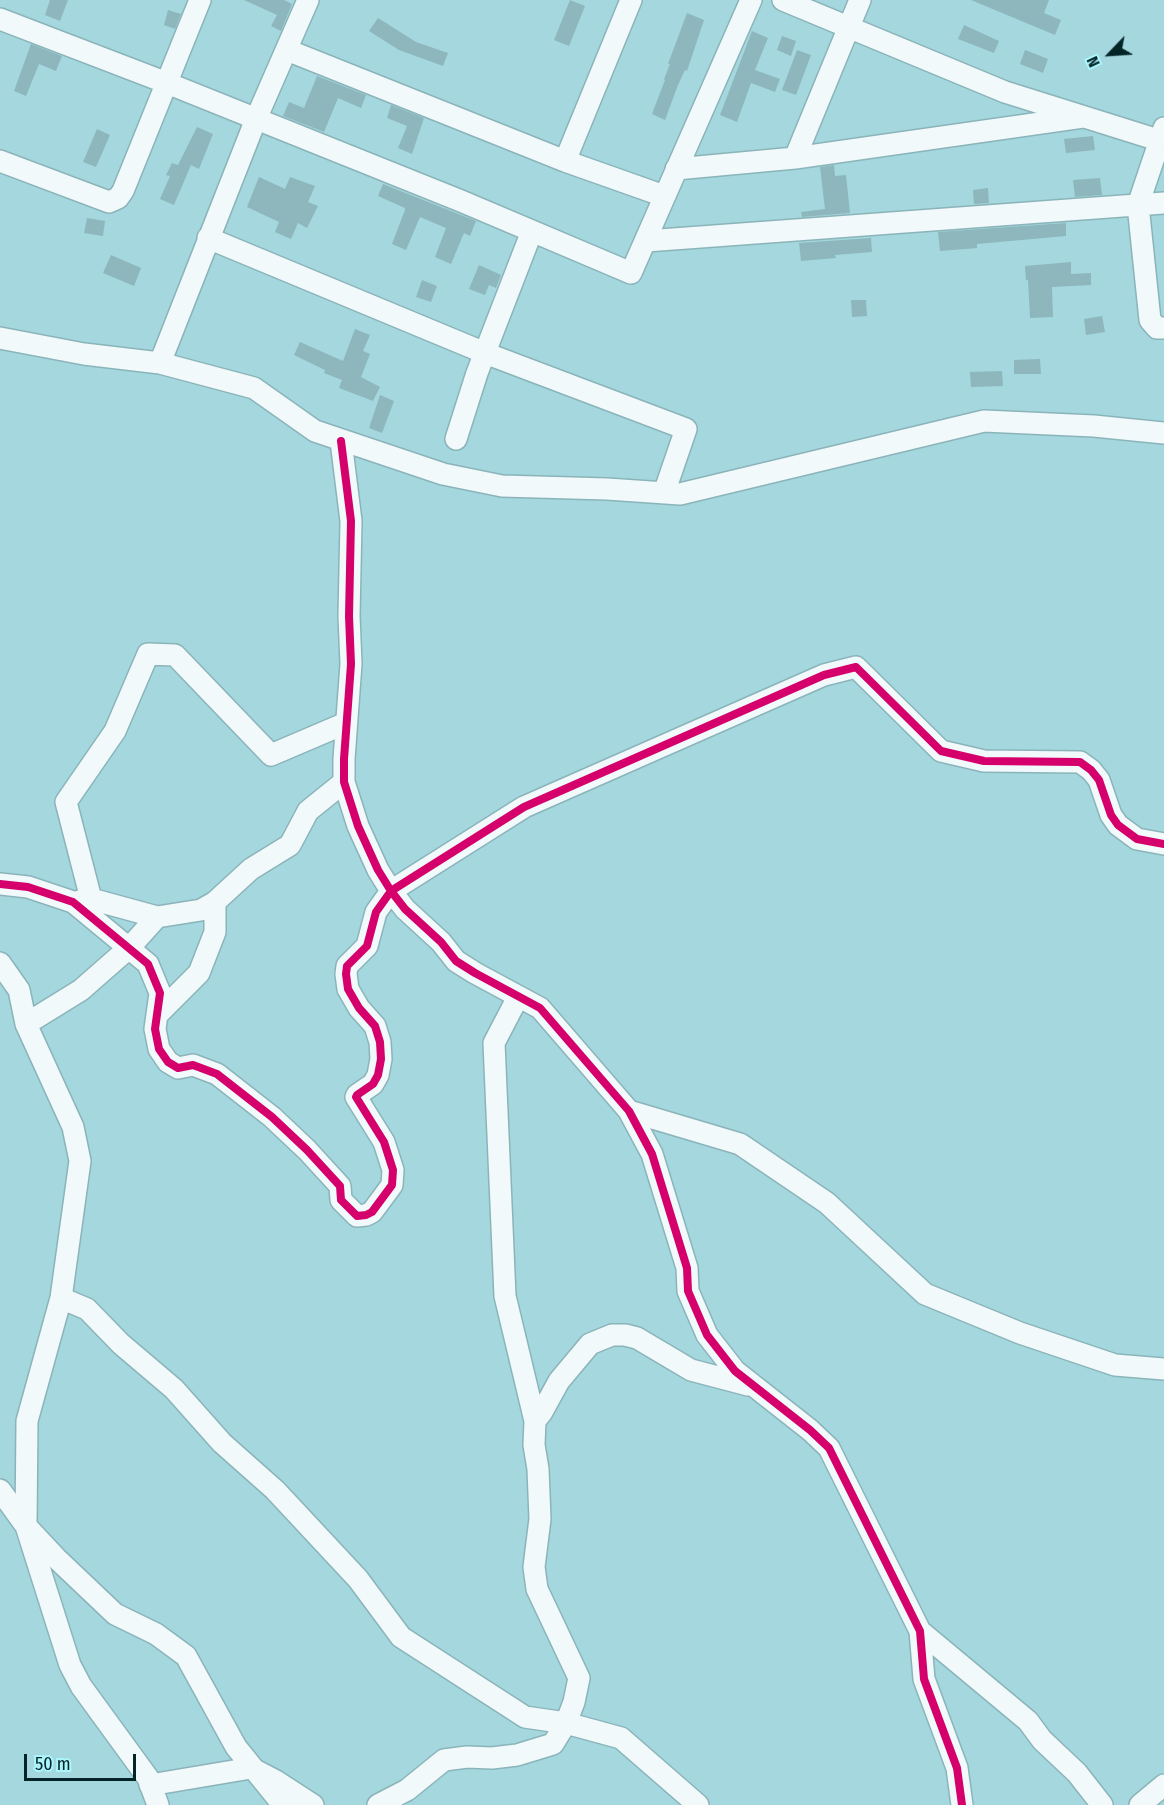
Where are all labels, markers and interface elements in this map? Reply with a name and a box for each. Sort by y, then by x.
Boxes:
north arrow [1080,24,1140,84]
text: N [1083,53,1104,70]
scale bar [27,1742,140,1780]
text: 50 m [35,1753,71,1775]

